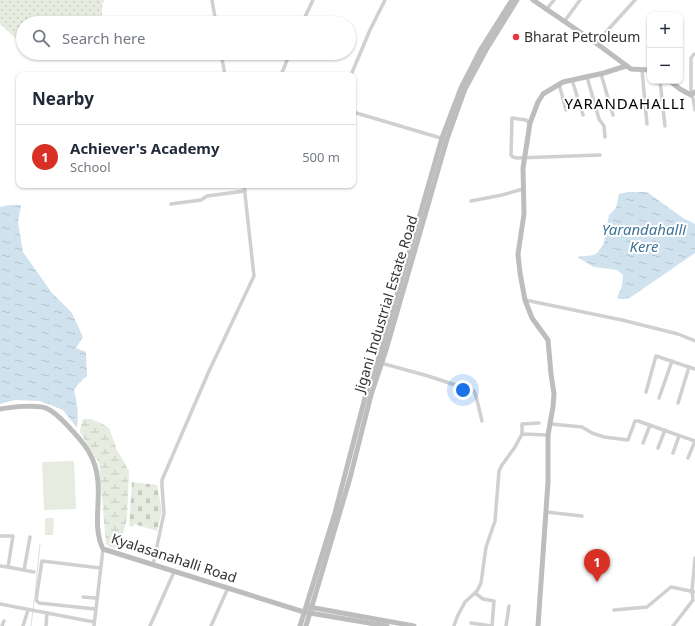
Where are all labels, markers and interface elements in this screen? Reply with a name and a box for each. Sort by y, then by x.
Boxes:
map controls [647,12,683,84]
button: + [647,12,683,48]
search box [16,16,356,60]
icon: search [30,27,52,49]
place label: Bharat Petroleum [524,27,640,46]
text: Search here [62,28,145,48]
marker: Bharat Petroleum [511,32,521,42]
button: − [647,48,683,84]
text: Nearby [32,87,94,110]
district label: YARANDAHALLI [564,93,686,113]
text: Achiever's Academy [70,138,220,158]
text: 1 [41,148,49,166]
text: 500 m [302,148,340,166]
text: School [70,158,111,176]
street label: Jigani Industrial Estate Road [349,213,422,397]
water label: Yarandahalli Kere [602,219,687,256]
your location [453,380,473,400]
street label: Kyalasanahalli Road [109,528,239,587]
pin: 1 [584,549,610,582]

